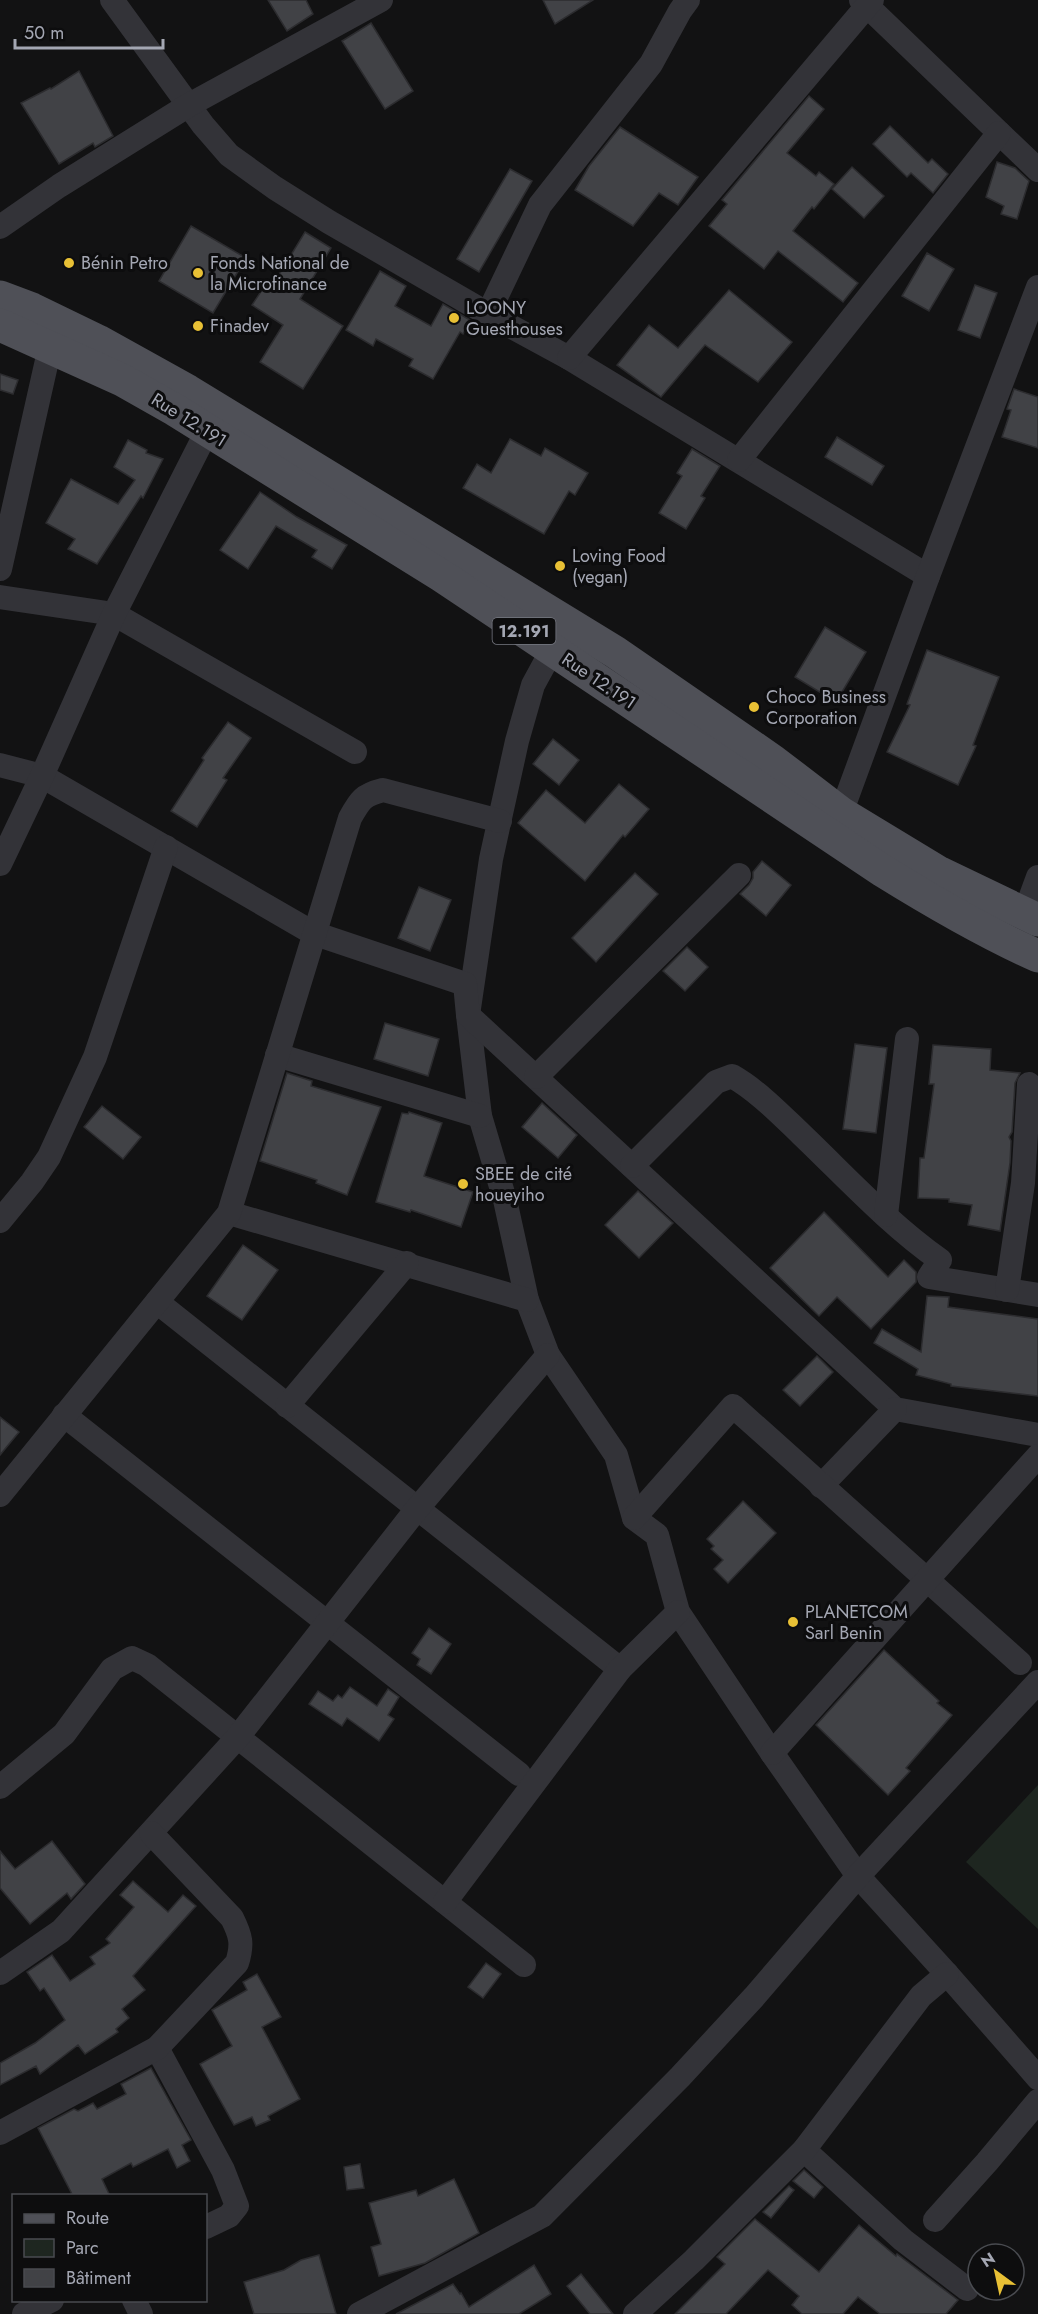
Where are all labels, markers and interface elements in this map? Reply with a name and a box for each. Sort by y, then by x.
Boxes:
scale bar [15,12,164,50]
text: 50 m [24,20,64,46]
place label: Bénin Petro [81,250,168,276]
place label: Fonds National de la Microfinance [210,250,349,297]
marker: Bénin Petro [62,256,76,270]
marker: Fonds National de la Microfinance [191,266,205,280]
place label: LOONY Guesthouses [466,295,563,342]
marker: LOONY Guesthouses [447,311,461,325]
place label: Finadev [210,313,269,339]
marker: Finadev [191,319,205,333]
street label: Rue 12.191 [146,387,232,453]
place label: Loving Food (vegan) [572,543,666,590]
marker: Loving Food (vegan) [553,559,567,573]
road number: 12.191 [492,618,556,644]
street label: Rue 12.191 [557,647,641,715]
place label: Choco Business Corporation [766,684,886,731]
marker: Choco Business Corporation [747,700,761,714]
place label: SBEE de cité houeyiho [475,1161,572,1208]
marker: SBEE de cité houeyiho [456,1177,470,1191]
place label: PLANETCOM Sarl Benin [805,1599,908,1646]
marker: PLANETCOM Sarl Benin [786,1615,800,1629]
legend [12,2194,207,2302]
text: Route [66,2205,109,2231]
text: Parc [66,2235,99,2261]
north arrow [966,2242,1026,2302]
text: N [977,2247,1000,2273]
text: Bâtiment [66,2265,132,2291]

